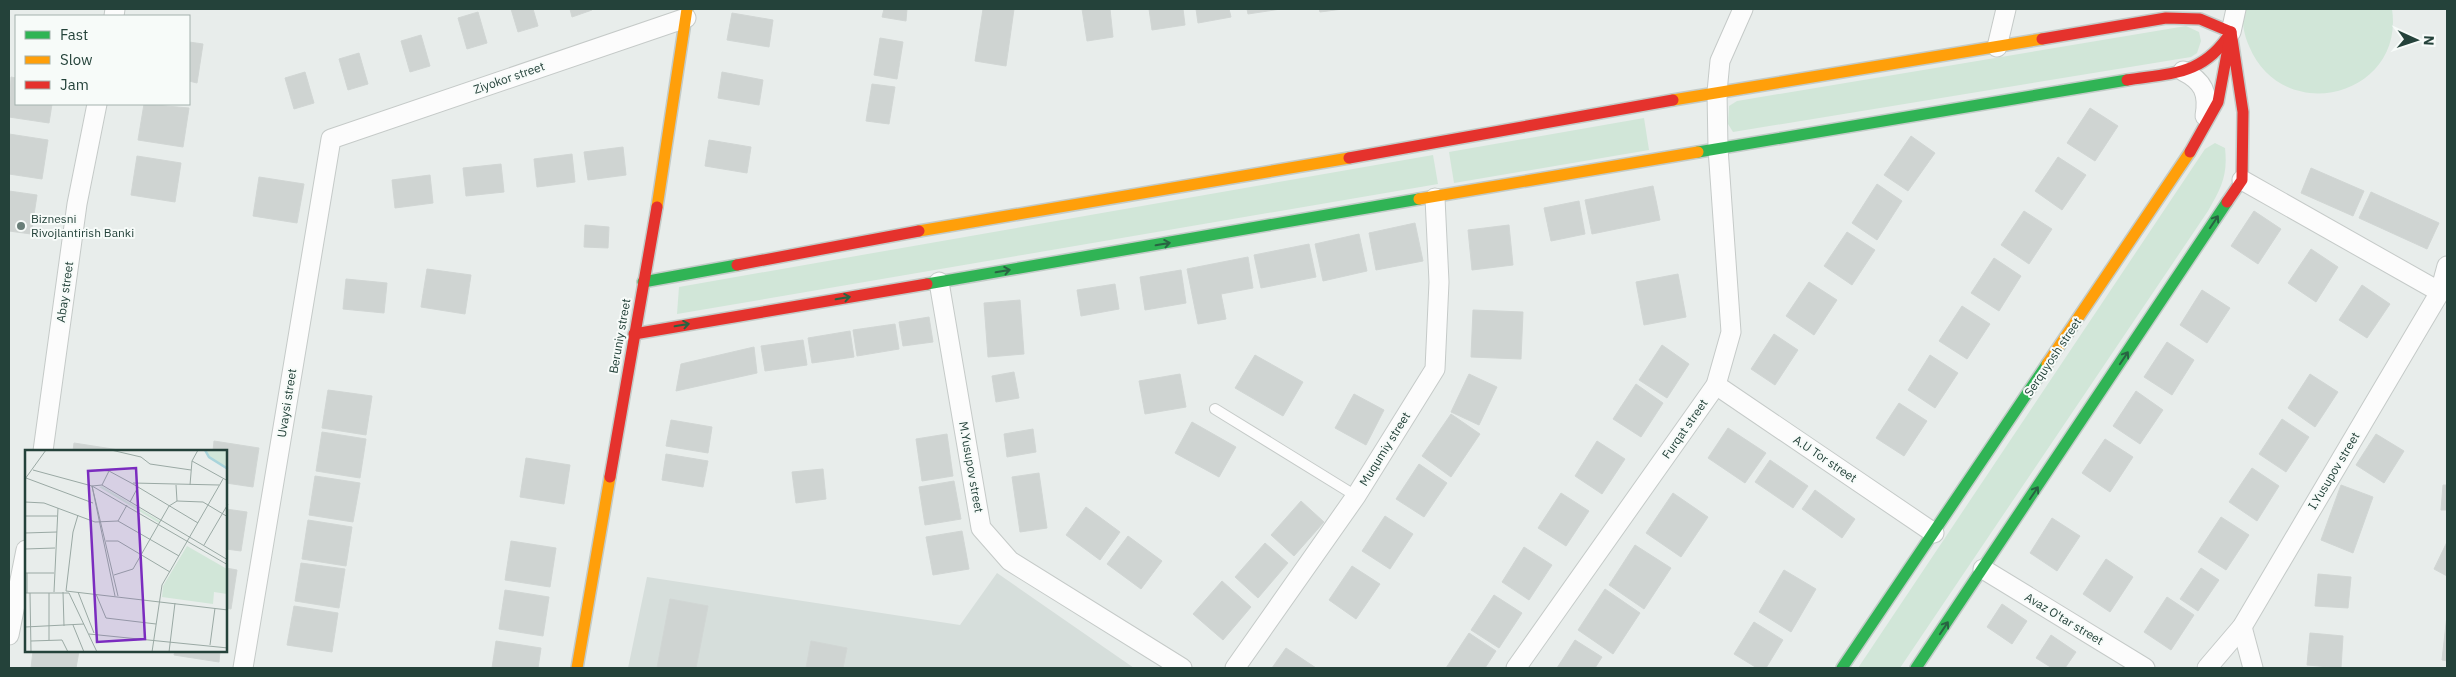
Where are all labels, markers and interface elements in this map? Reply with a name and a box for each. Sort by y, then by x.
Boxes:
legend [15,15,190,105]
north arrow [2391,15,2441,65]
text: Fast [60,25,88,44]
text: N [2420,35,2438,46]
text: Slow [60,50,93,69]
street label: Ziyokor street [471,58,546,97]
text: Jam [60,75,89,94]
place label: Biznesni Rivojlantirish Banki [31,211,134,240]
one-way arrow [2209,216,2219,230]
marker: Biznesni Rivojlantirish Banki [15,220,27,232]
one-way arrow [1155,238,1171,248]
street label: Abay street [53,260,76,323]
one-way arrow [994,265,1010,275]
one-way arrow [834,293,850,303]
street label: Beruniy street [606,297,633,375]
street label: Serquyosh street [2021,315,2084,399]
one-way arrow [674,320,690,330]
one-way arrow [2119,351,2129,365]
street label: Uvaysi street [274,367,299,438]
street label: Furqat street [1658,396,1711,462]
street label: Muqumiy street [1356,409,1413,488]
street label: M.Yusupov street [956,420,987,514]
street label: I.Yusupov street [2305,429,2363,512]
street label: A.U Tor street [1791,432,1860,485]
inset map [25,450,228,652]
one-way arrow [2029,486,2039,500]
street label: Avaz O'tar street [2022,589,2106,648]
one-way arrow [1939,621,1949,635]

